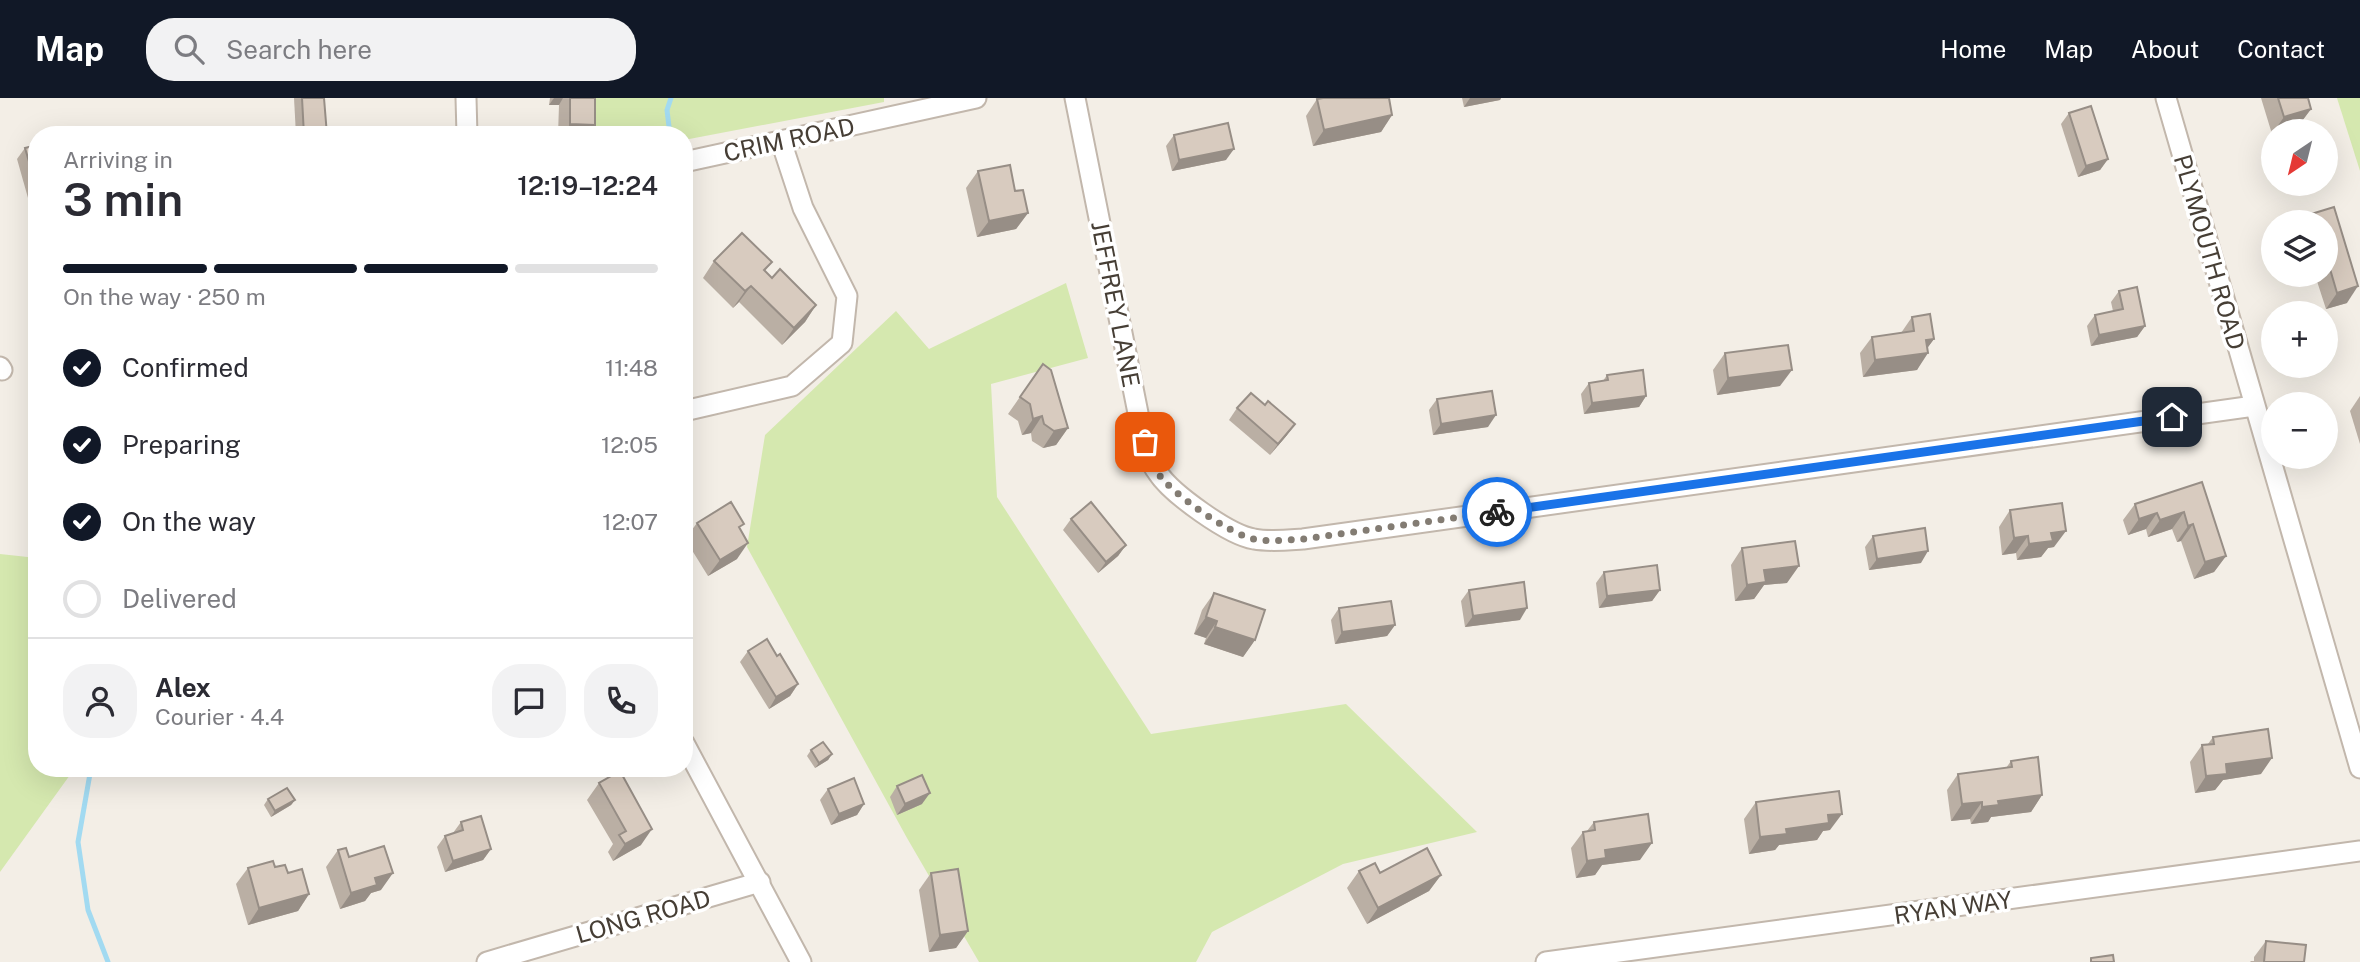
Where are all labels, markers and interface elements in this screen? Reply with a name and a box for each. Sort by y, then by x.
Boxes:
search box [146,18,636,81]
text: Map [35,30,104,68]
icon: search [170,30,208,68]
text: Search here [226,34,372,65]
text: Home [1940,35,2006,63]
text: Map [2044,35,2093,63]
text: About [2131,35,2199,63]
text: Contact [2237,35,2325,63]
street label: CRIM ROAD [721,111,857,167]
north arrow [2261,119,2338,196]
map controls [2261,119,2338,469]
text: Arriving in [63,146,173,173]
street label: PLYMOUTH ROAD [2169,151,2251,353]
text: 12:19–12:24 [517,170,658,201]
text: 3 min [63,172,183,226]
button: layers [2261,210,2338,287]
street label: JEFFREY LANE [1086,218,1146,390]
text: On the way · 250 m [63,283,266,310]
button: + [2261,301,2338,378]
icon: check [63,349,101,387]
text: Confirmed [122,352,249,383]
text: 11:48 [605,354,658,381]
pin [2142,387,2202,447]
button: − [2261,392,2338,469]
icon: home [2153,398,2191,436]
pin [1115,412,1175,472]
icon: bag [1126,423,1164,461]
icon: check [63,426,101,464]
text: Preparing [122,429,241,460]
text: 12:05 [601,431,658,458]
courier [1462,477,1532,547]
icon: bike [1478,493,1516,531]
icon: check [63,503,101,541]
text: On the way [122,506,256,537]
text: 12:07 [602,508,658,535]
text: Delivered [122,583,237,614]
button: person [63,664,137,738]
button: chat [492,664,566,738]
button: phone [584,664,658,738]
text: Alex [155,672,211,703]
text: Courier · 4.4 [155,703,284,730]
street label: LONG ROAD [572,883,714,949]
street label: RYAN WAY [1892,885,2014,929]

